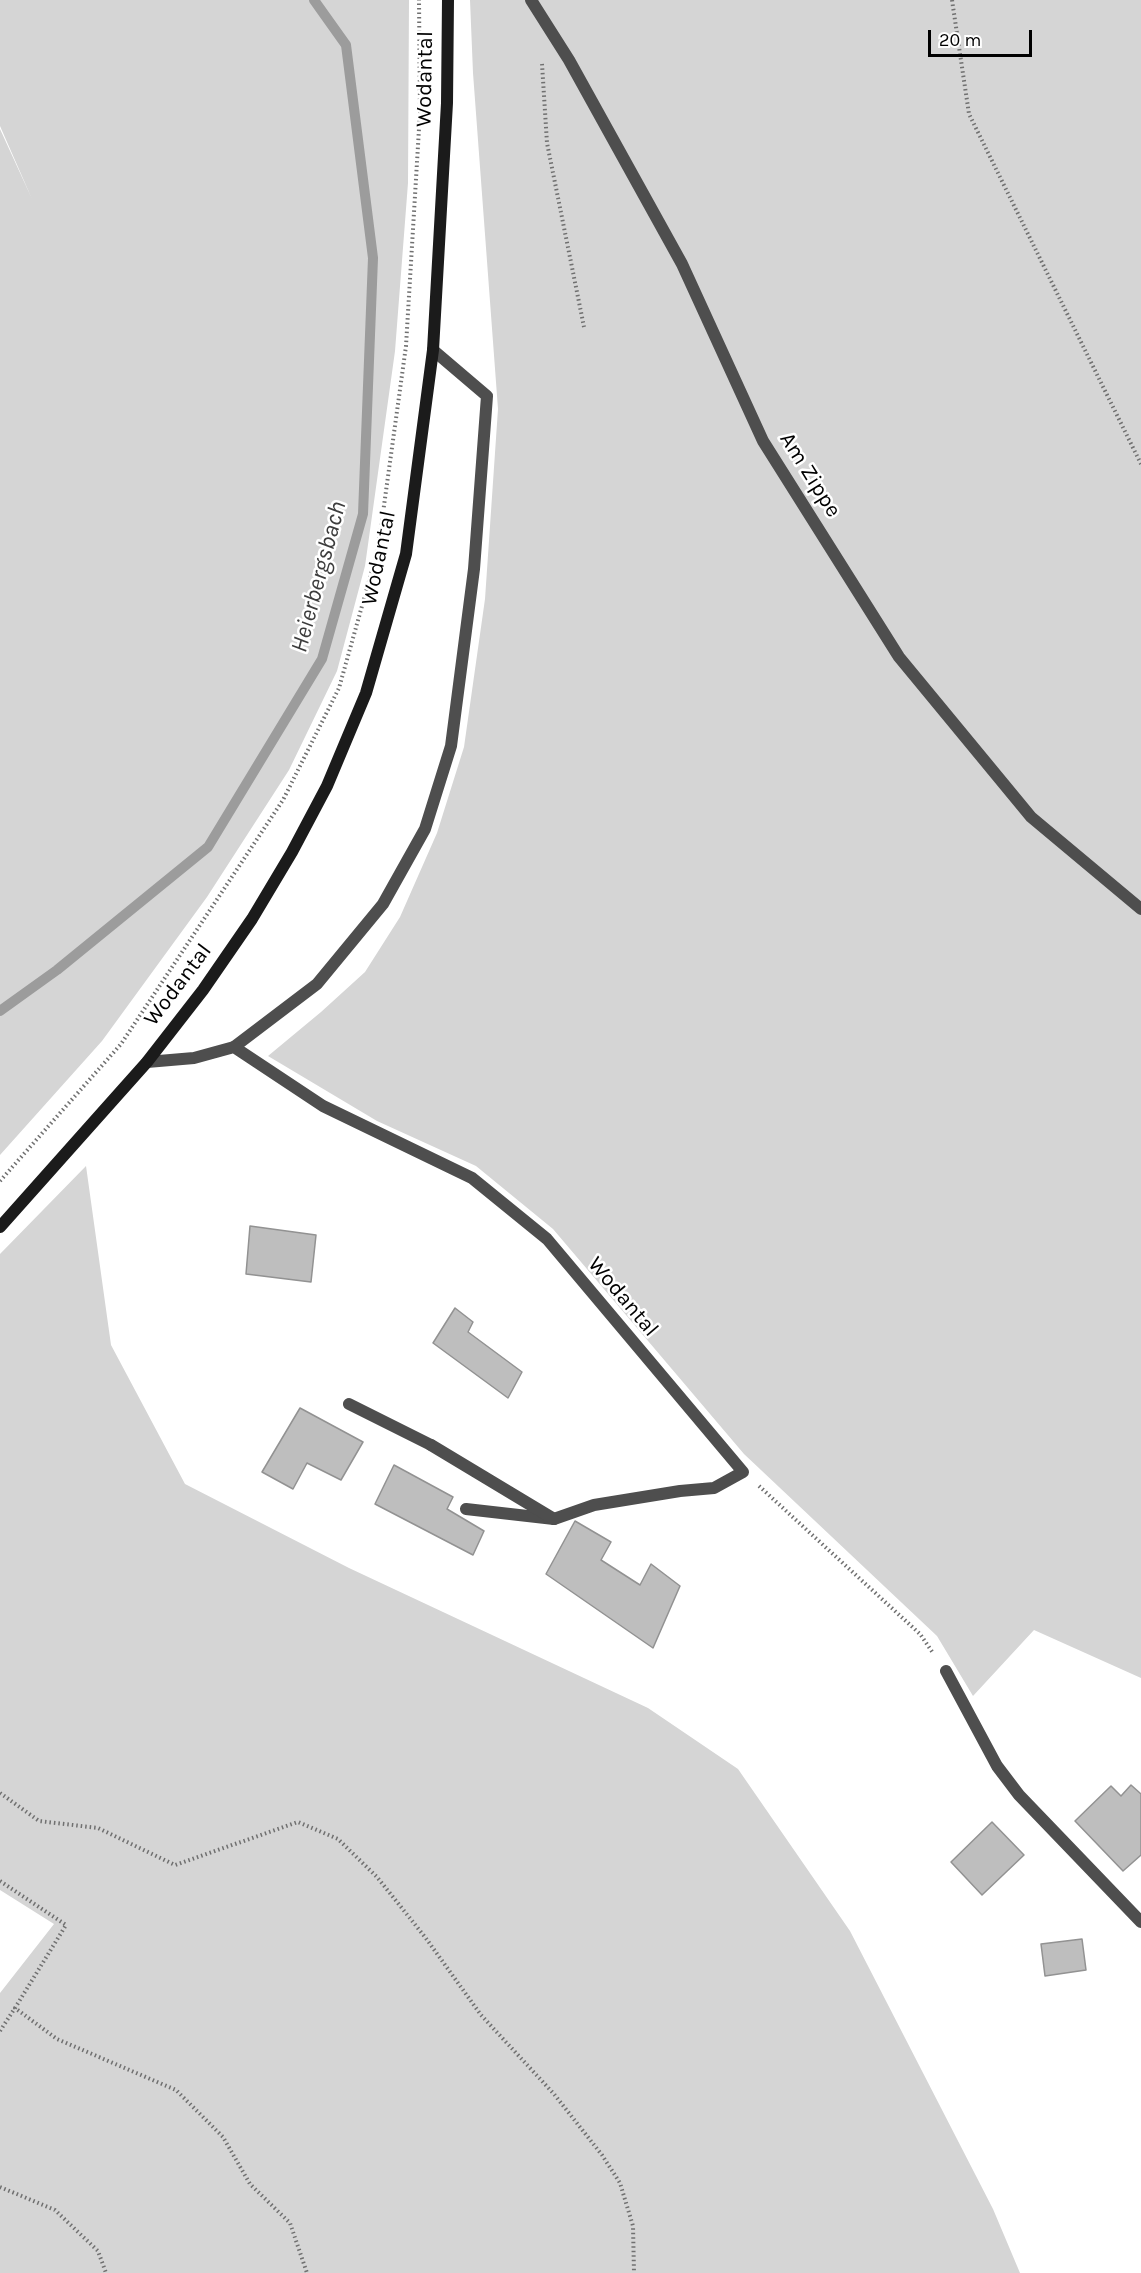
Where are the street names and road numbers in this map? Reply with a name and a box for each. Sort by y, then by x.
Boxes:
street label: Wodantal [411,31,439,127]
street label: Am Zippe [774,428,846,522]
street label: Wodantal [356,508,402,608]
street label: Wodantal [139,939,217,1031]
street label: Wodantal [582,1252,664,1342]

